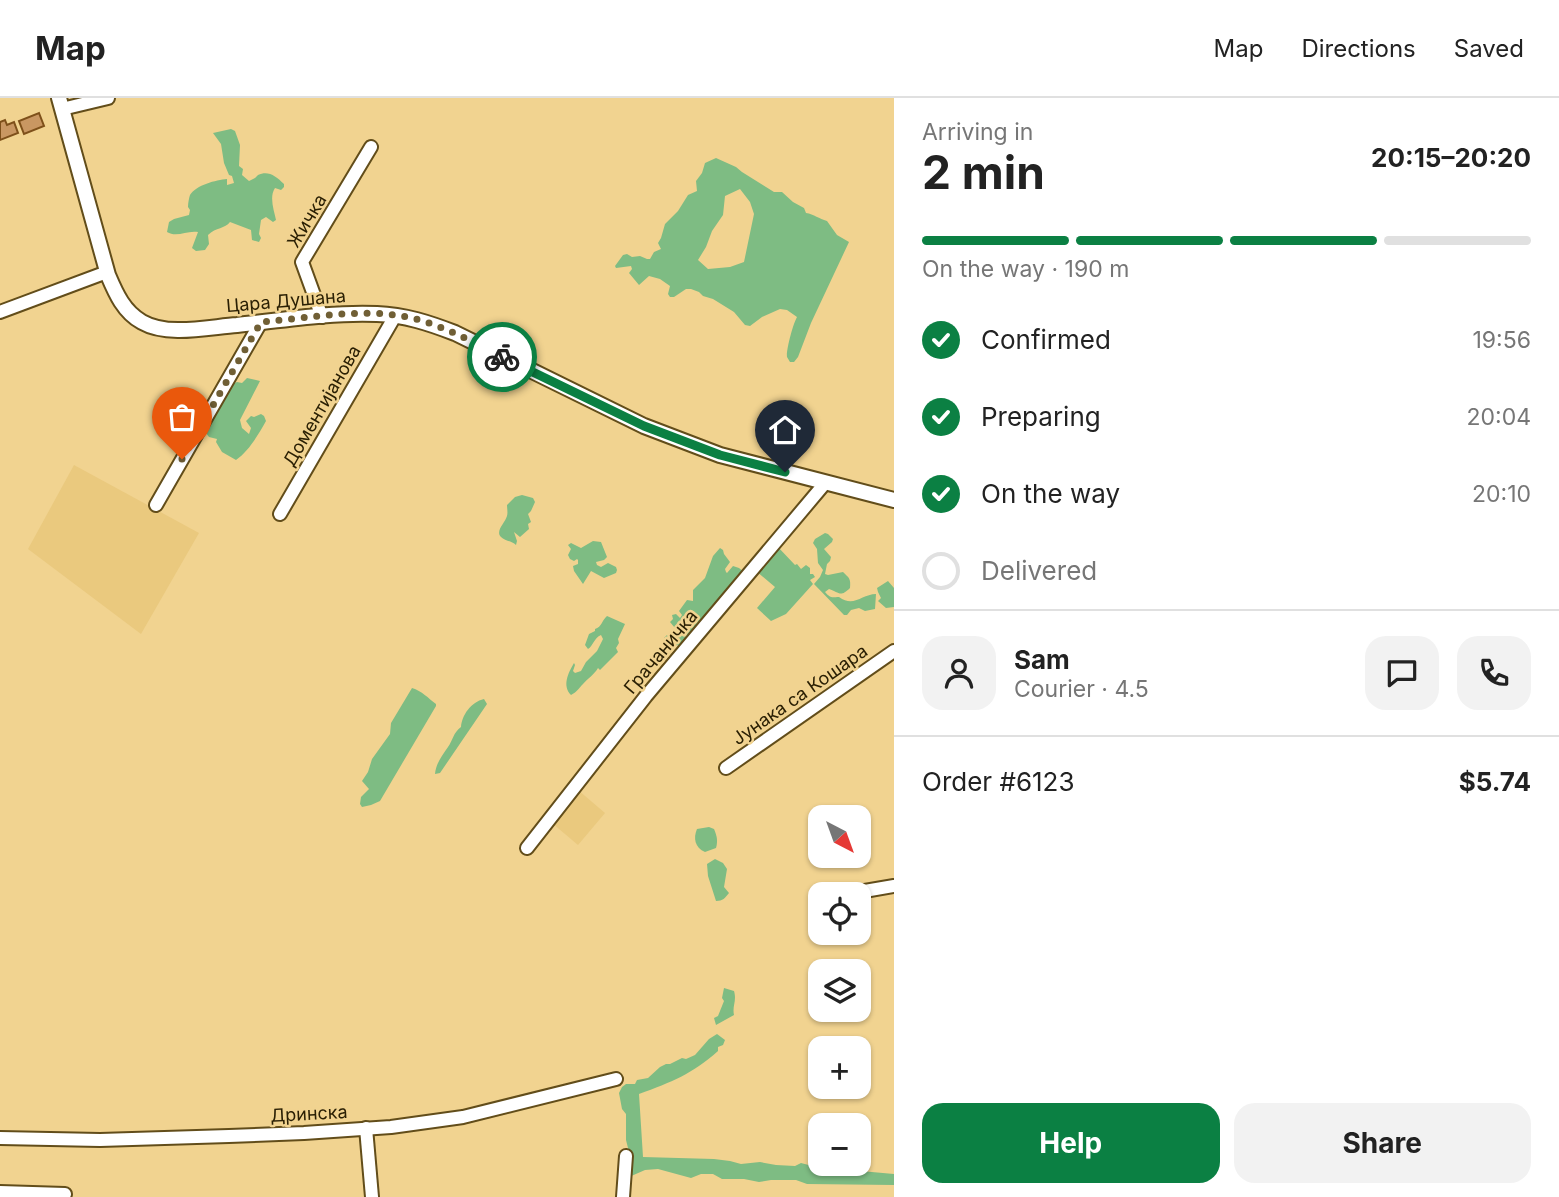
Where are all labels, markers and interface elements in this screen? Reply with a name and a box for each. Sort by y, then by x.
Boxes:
text: Map [35,28,106,68]
text: Map [1214,34,1263,63]
text: Directions [1301,34,1416,63]
text: Saved [1454,34,1524,63]
text: Arriving in [922,118,1033,146]
text: 20:15–20:20 [1371,142,1531,173]
text: 2 min [922,144,1045,200]
street label: Жичка [283,190,331,251]
text: On the way · 190 m [922,255,1129,283]
street label: Цара Душана [225,285,347,316]
icon: check [922,321,960,359]
courier [467,322,537,392]
text: Confirmed [981,324,1111,355]
text: 19:56 [1473,326,1531,354]
icon: bike [483,338,521,376]
street label: Доментијанова [278,342,365,470]
pin [152,387,212,459]
icon: bag [163,398,201,436]
icon: check [922,398,960,436]
pin [755,400,815,472]
text: Preparing [981,401,1101,432]
text: 20:04 [1466,403,1531,431]
icon: home [766,411,804,449]
icon: check [922,475,960,513]
text: On the way [981,478,1120,509]
text: 20:10 [1472,480,1531,508]
text: Delivered [981,555,1097,586]
street label: Грачаничка [620,606,702,698]
button: person [922,636,996,710]
button: chat [1365,636,1439,710]
button: phone [1457,636,1531,710]
street label: Јунака са Кошара [728,640,871,749]
text: Sam [1014,644,1070,675]
text: Courier · 4.5 [1014,675,1149,703]
text: Order #6123 [922,766,1075,797]
text: $5.74 [1459,766,1531,797]
north arrow [808,805,872,868]
map controls [808,805,871,1176]
button: locate [808,882,871,945]
button: layers [808,959,871,1022]
button: + [808,1036,871,1099]
street label: Дринска [270,1101,348,1126]
button: Help [922,1103,1220,1183]
button: Share [1234,1103,1531,1183]
button: − [808,1113,871,1176]

